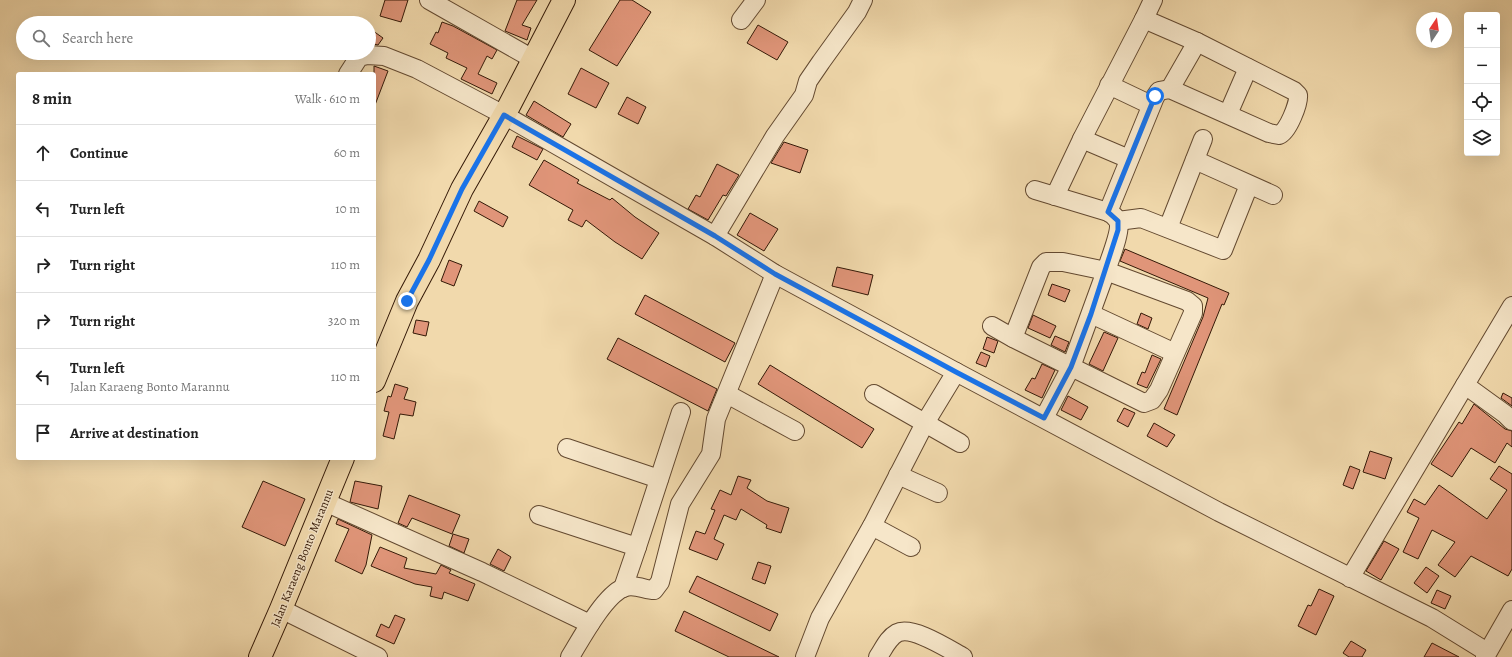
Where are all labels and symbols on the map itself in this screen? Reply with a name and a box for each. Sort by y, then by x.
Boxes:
north arrow [1416,12,1452,48]
route start [1146,87,1164,105]
route end [398,292,416,310]
street label: Jalan Karaeng Bonto Marannu [267,486,337,629]

